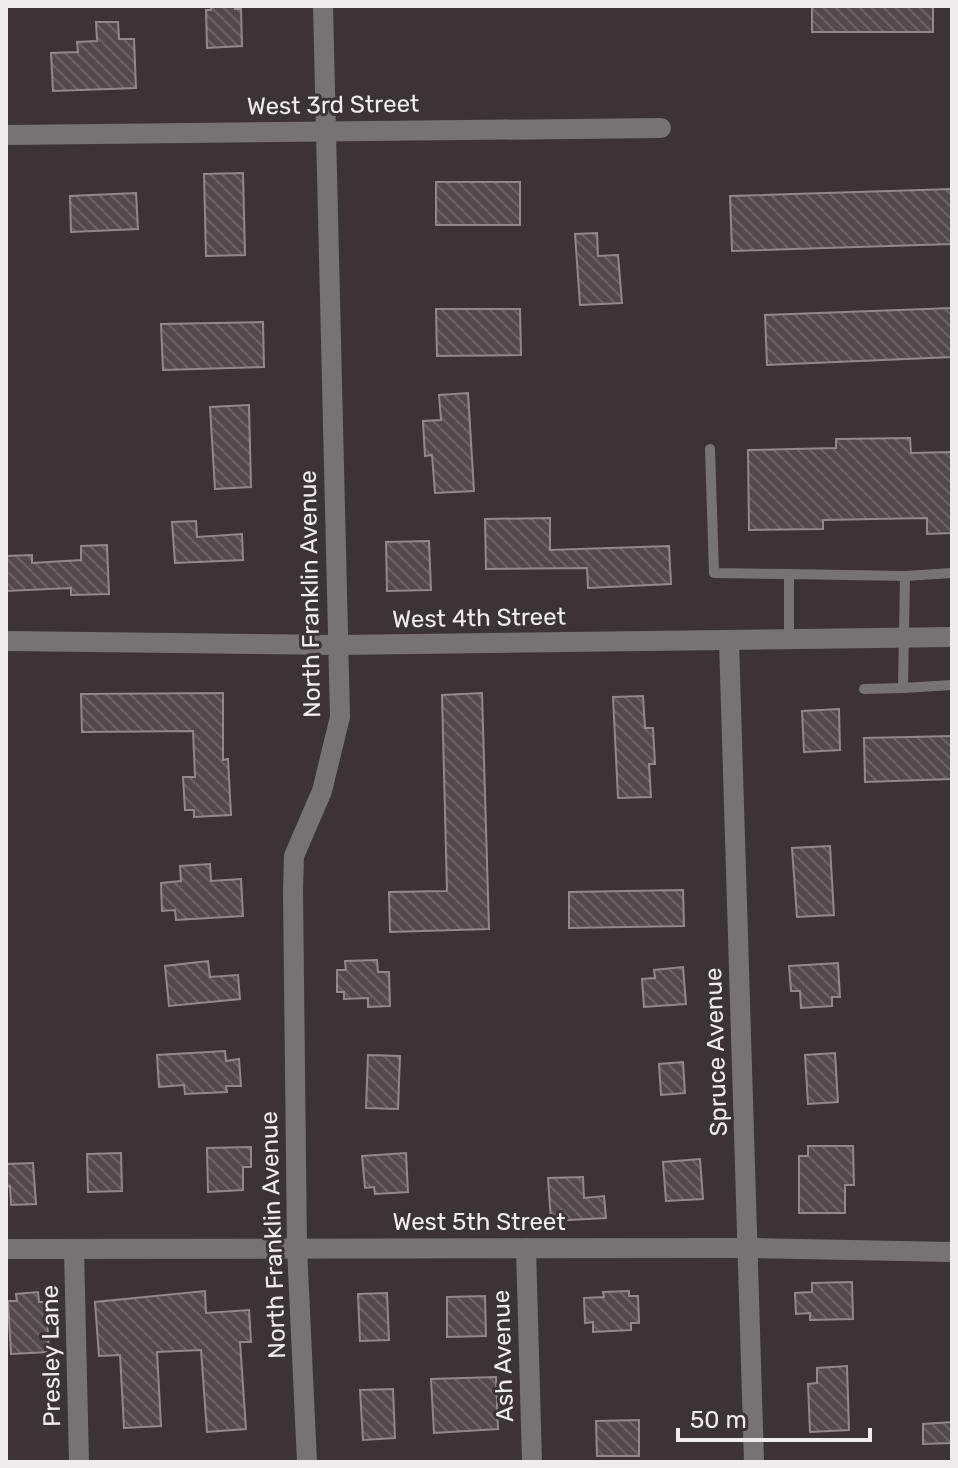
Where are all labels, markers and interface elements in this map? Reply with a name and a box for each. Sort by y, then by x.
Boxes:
street label: West 3rd Street [247,89,419,121]
street label: North Franklin Avenue [294,470,326,718]
street label: West 4th Street [392,602,566,634]
street label: Spruce Avenue [699,967,733,1137]
street label: North Franklin Avenue [255,1111,291,1359]
street label: West 5th Street [392,1208,566,1236]
street label: Presley Lane [36,1285,66,1427]
street label: Ash Avenue [487,1289,519,1423]
scale bar [678,1392,870,1442]
text: 50 m [690,1406,747,1434]

